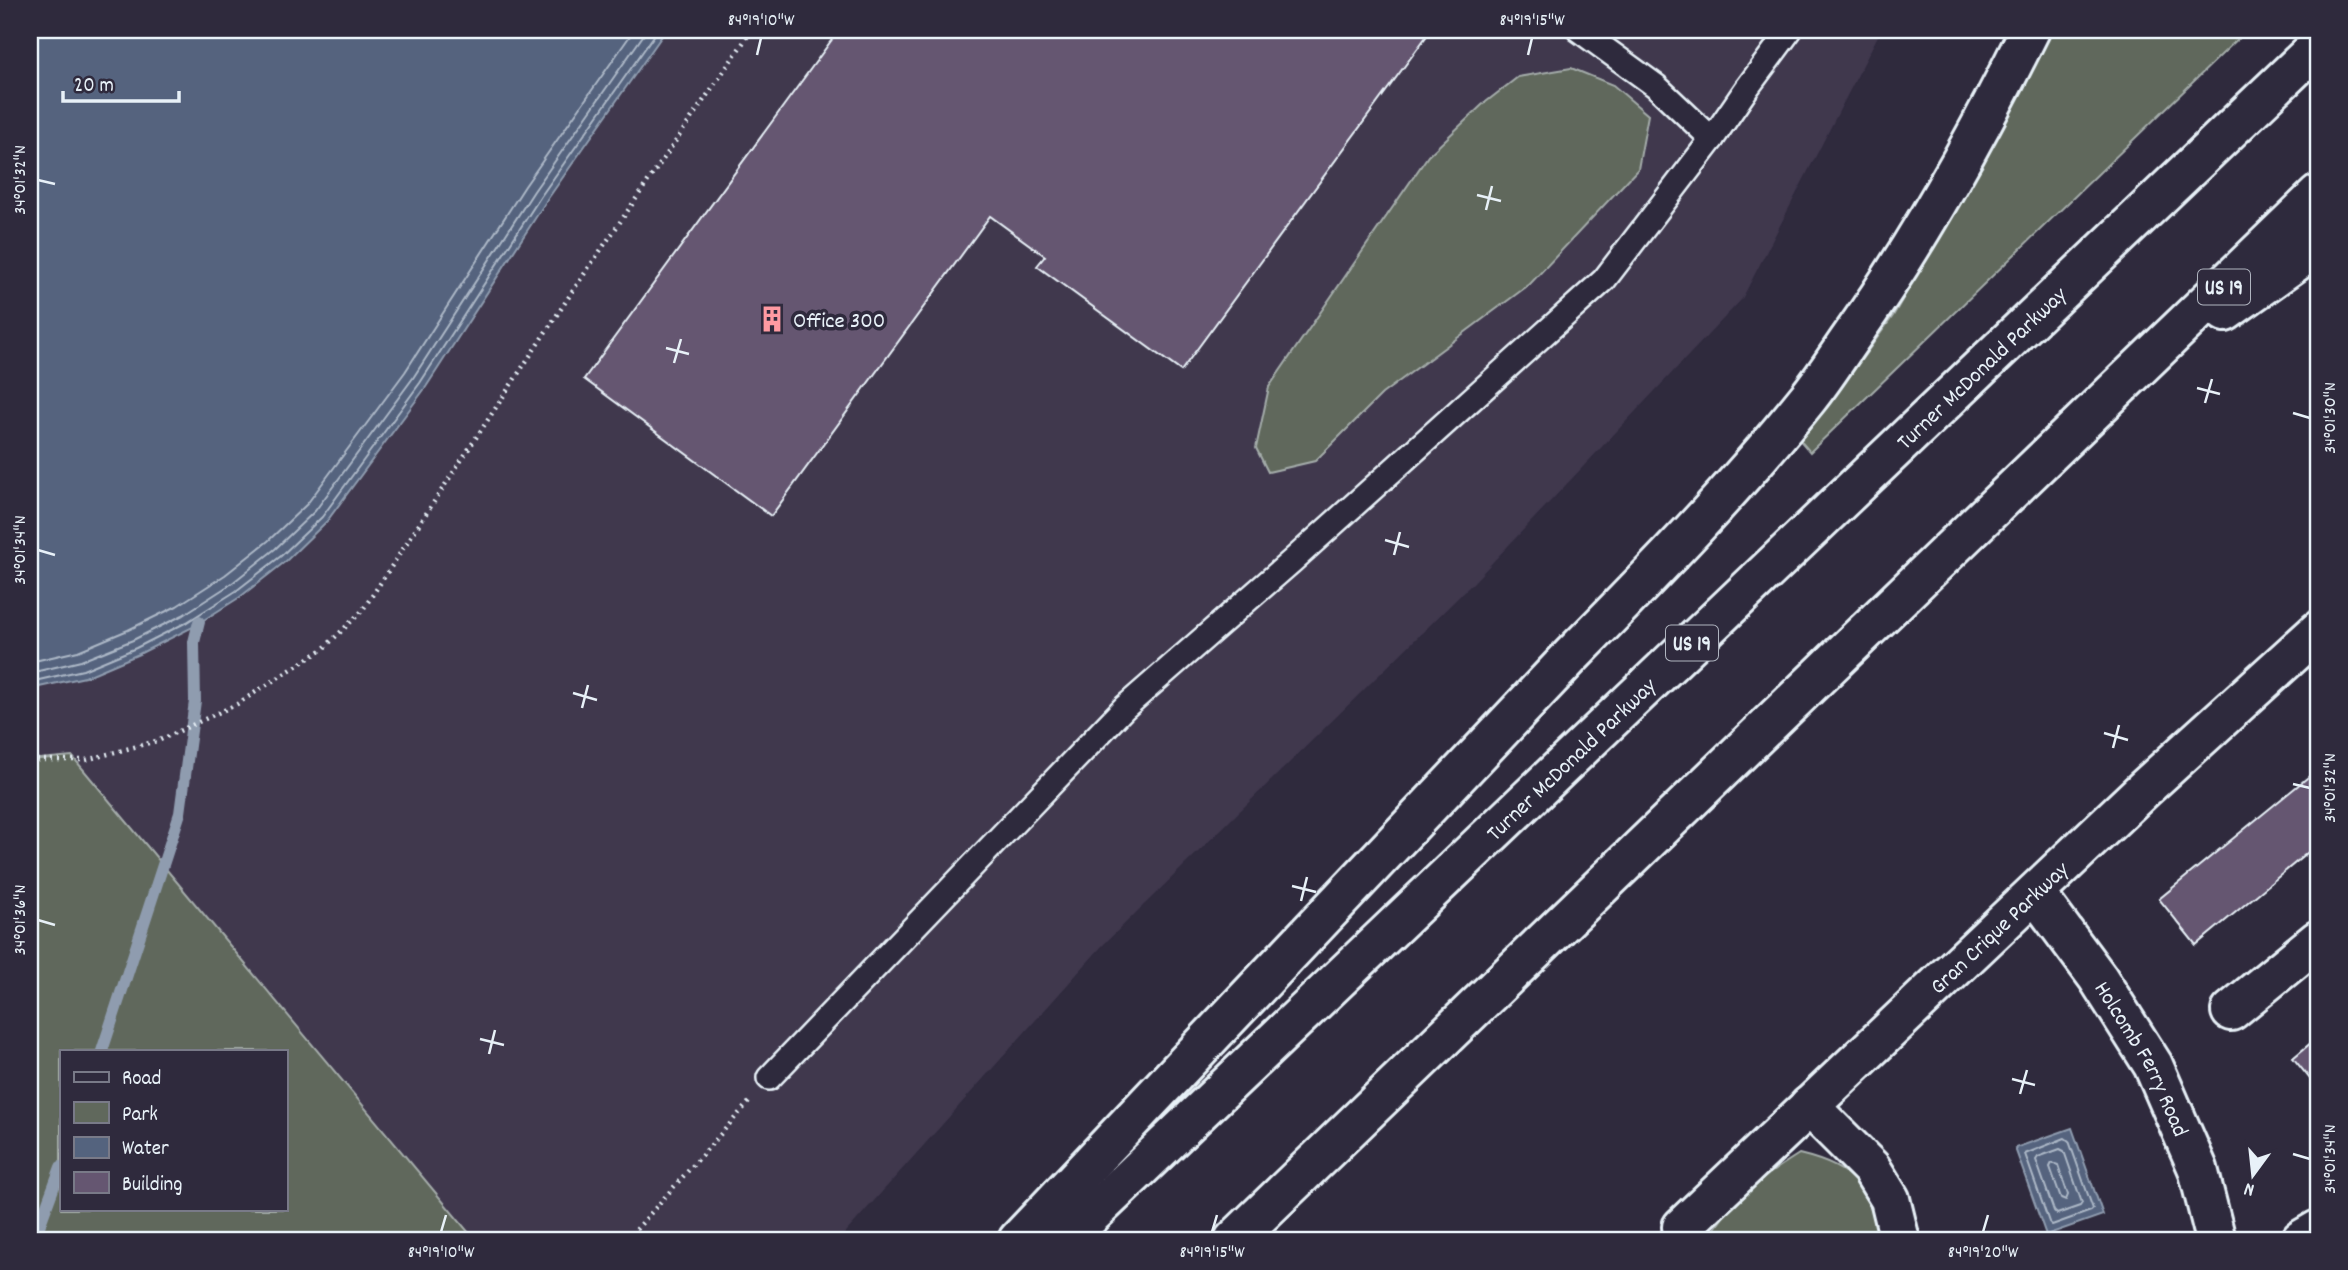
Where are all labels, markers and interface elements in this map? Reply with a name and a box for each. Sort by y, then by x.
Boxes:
text: 84°19'10"W [728,9,795,34]
text: 84°19'15"W [1499,9,1565,34]
scale bar [63,60,178,104]
text: 20 m [74,72,114,102]
text: 34°01'32"N [9,145,34,215]
road number: US 19 [2198,270,2250,304]
street label: Turner McDonald Parkway [1891,280,2076,459]
building icon: Office 300 [757,304,787,334]
place label: Office 300 [793,306,885,339]
text: 34°01'30"N [2319,382,2344,454]
text: 34°01'34"N [9,515,34,585]
road number: US 19 [1666,626,1718,660]
street label: Turner McDonald Parkway [1480,671,1666,850]
text: 34°01'32"N [2319,753,2344,823]
street label: Gran Crique Parkway [1924,855,2078,1004]
text: 34°01'36"N [9,885,34,955]
street label: Holcomb Ferry Road [2084,976,2195,1143]
legend [60,1050,287,1210]
text: Road [122,1065,161,1095]
text: Park [122,1101,158,1131]
text: 34°01'34"N [2319,1124,2344,1194]
text: Water [122,1135,169,1165]
north arrow [2218,1140,2288,1210]
text: Building [122,1171,182,1201]
text: N [2241,1174,2258,1202]
text: 84°19'10"W [408,1241,475,1266]
text: 84°19'15"W [1179,1241,1245,1266]
text: 84°19'20"W [1948,1241,2019,1266]

